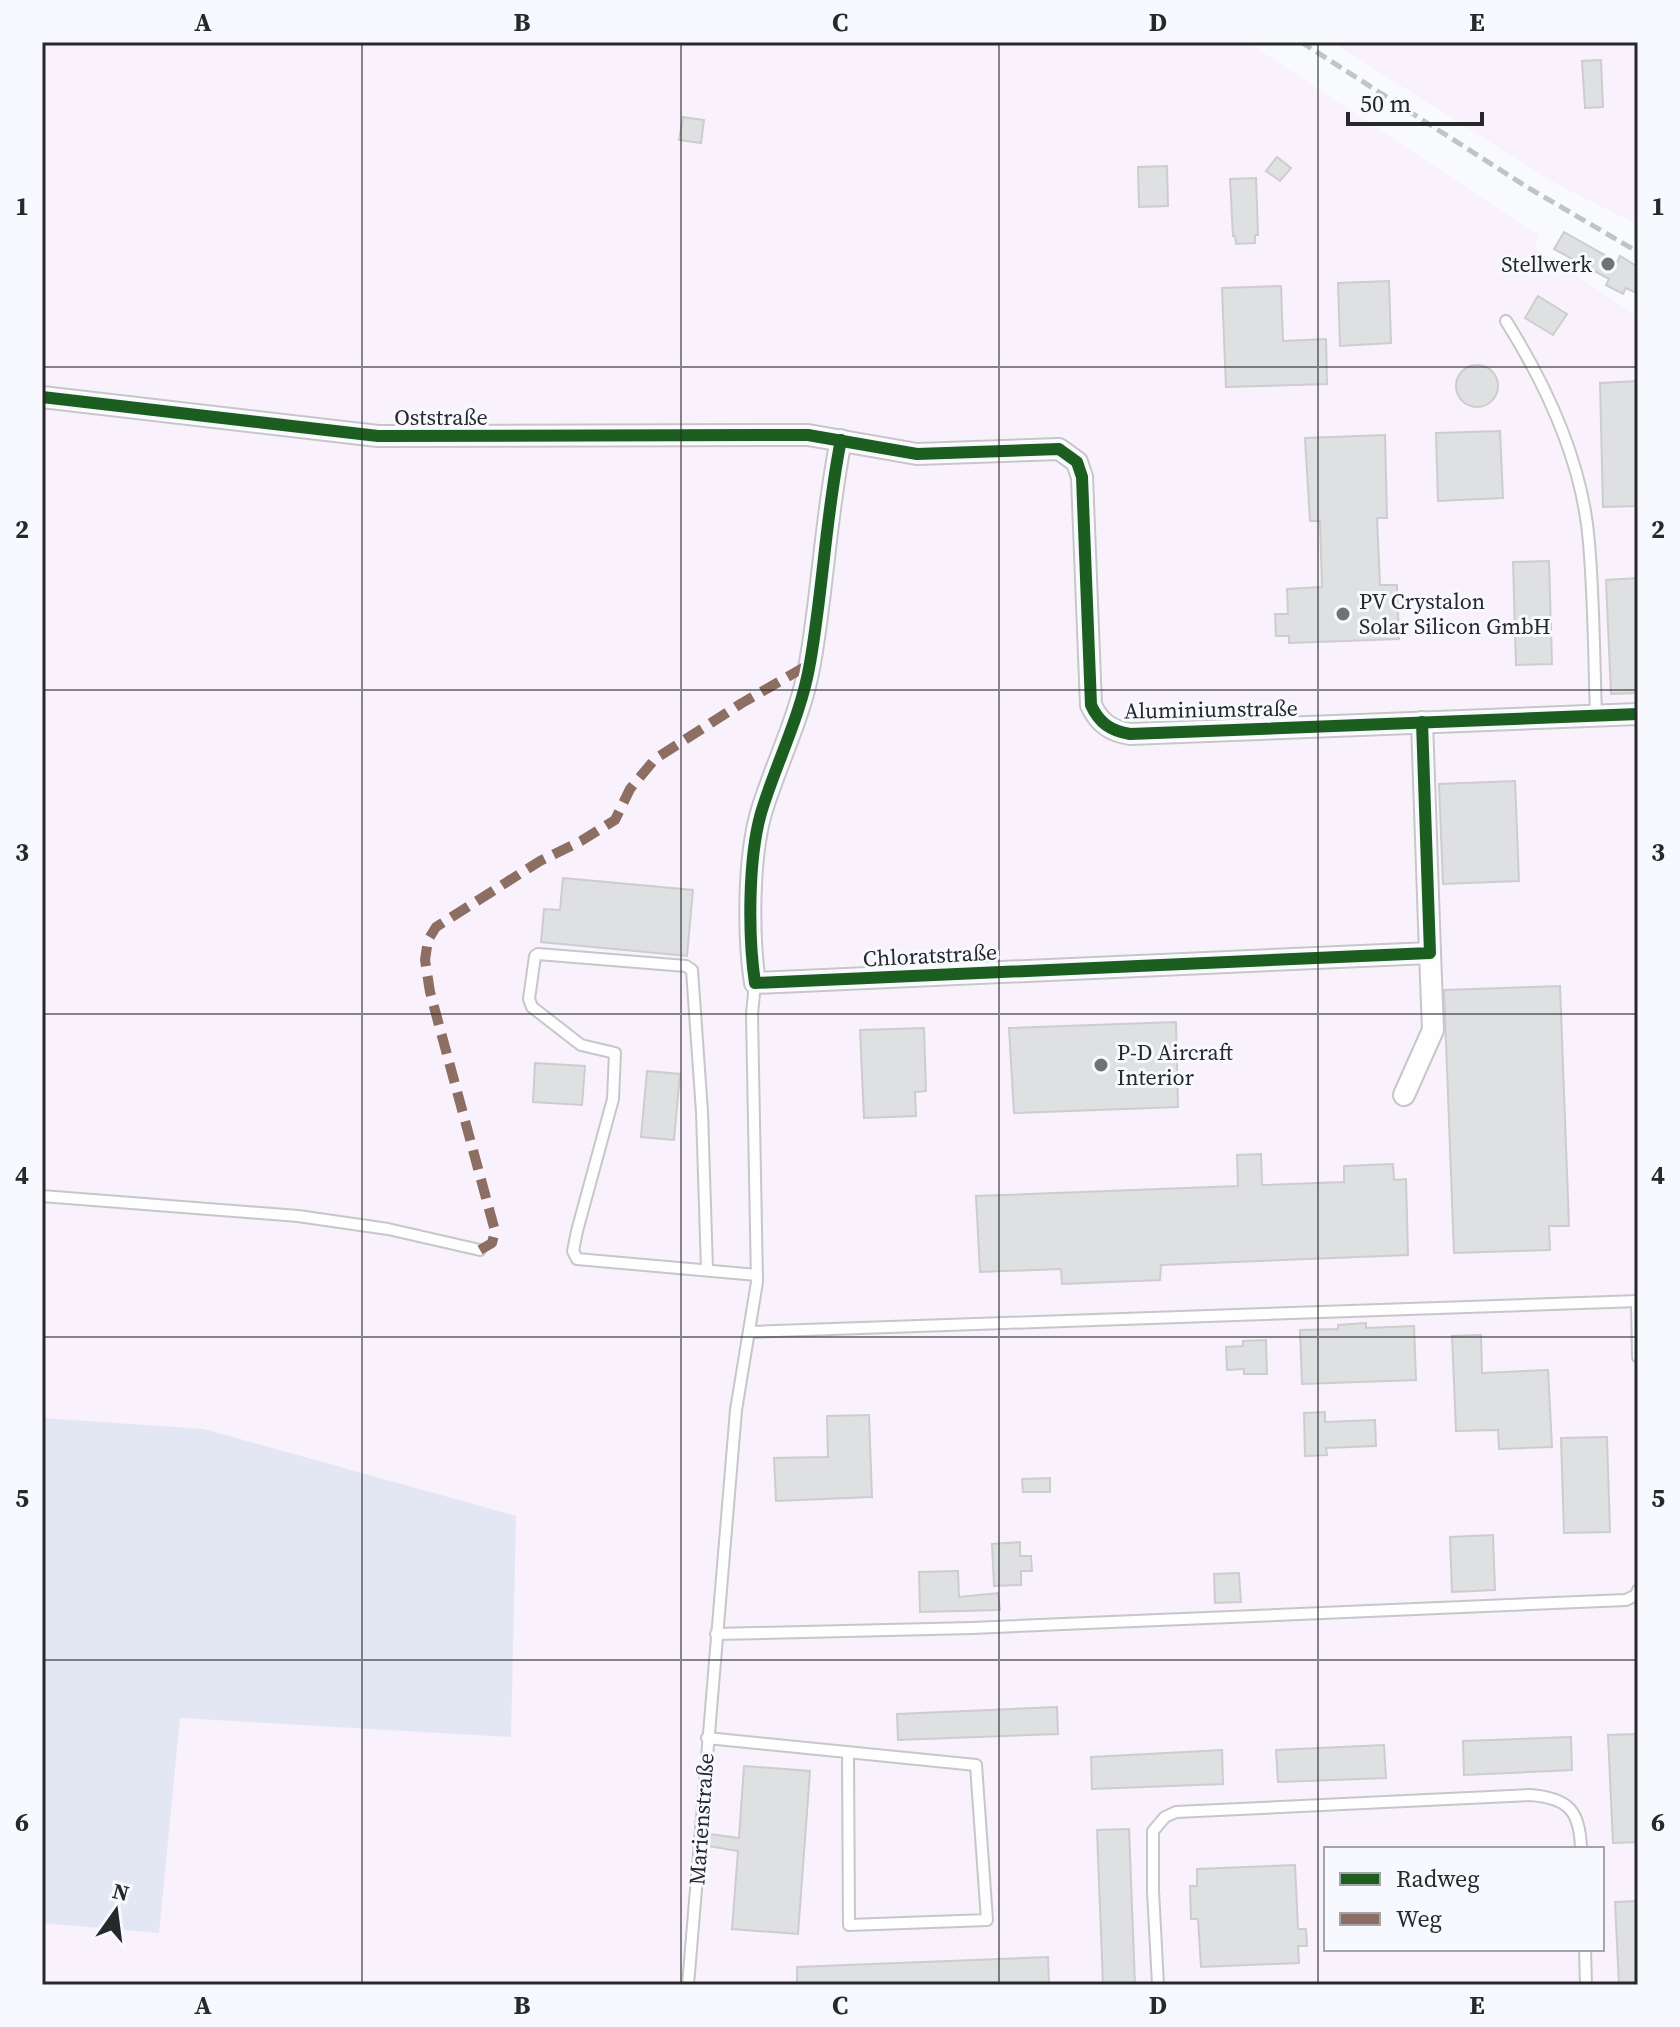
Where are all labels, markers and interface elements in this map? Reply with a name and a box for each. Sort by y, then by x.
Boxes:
text: A [194,4,212,40]
text: B [514,4,531,40]
text: C [832,4,848,40]
text: D [1149,4,1167,40]
text: E [1469,4,1485,40]
scale bar [1348,76,1482,126]
text: 50 m [1360,87,1411,120]
text: 1 [15,188,29,224]
text: 1 [1651,188,1665,224]
place label: Stellwerk [1501,249,1593,279]
marker: Stellwerk [1599,255,1617,273]
street label: Oststraße [394,402,488,432]
text: 2 [15,511,29,547]
text: 2 [1651,511,1665,547]
place label: PV Crystalon Solar Silicon GmbH [1359,586,1551,641]
marker: PV Crystalon Solar Silicon GmbH [1334,605,1352,623]
street label: Aluminiumstraße [1124,692,1298,726]
text: 3 [15,834,29,870]
text: 3 [1651,834,1665,870]
street label: Chloratstraße [862,937,998,973]
place label: P-D Aircraft Interior [1117,1037,1234,1092]
marker: P-D Aircraft Interior [1092,1056,1110,1074]
text: 4 [15,1157,29,1193]
text: 4 [1651,1157,1665,1193]
text: 5 [15,1480,29,1516]
text: 5 [1651,1480,1665,1516]
street label: Marienstraße [681,1752,721,1886]
text: 6 [15,1804,29,1840]
text: 6 [1651,1804,1665,1840]
legend [1324,1847,1604,1951]
text: Radweg [1396,1862,1480,1895]
north arrow [76,1871,156,1951]
text: N [109,1875,132,1908]
text: Weg [1396,1902,1442,1935]
text: A [194,1987,212,2023]
text: B [514,1987,531,2023]
text: C [832,1987,848,2023]
text: D [1149,1987,1167,2023]
text: E [1469,1987,1485,2023]

